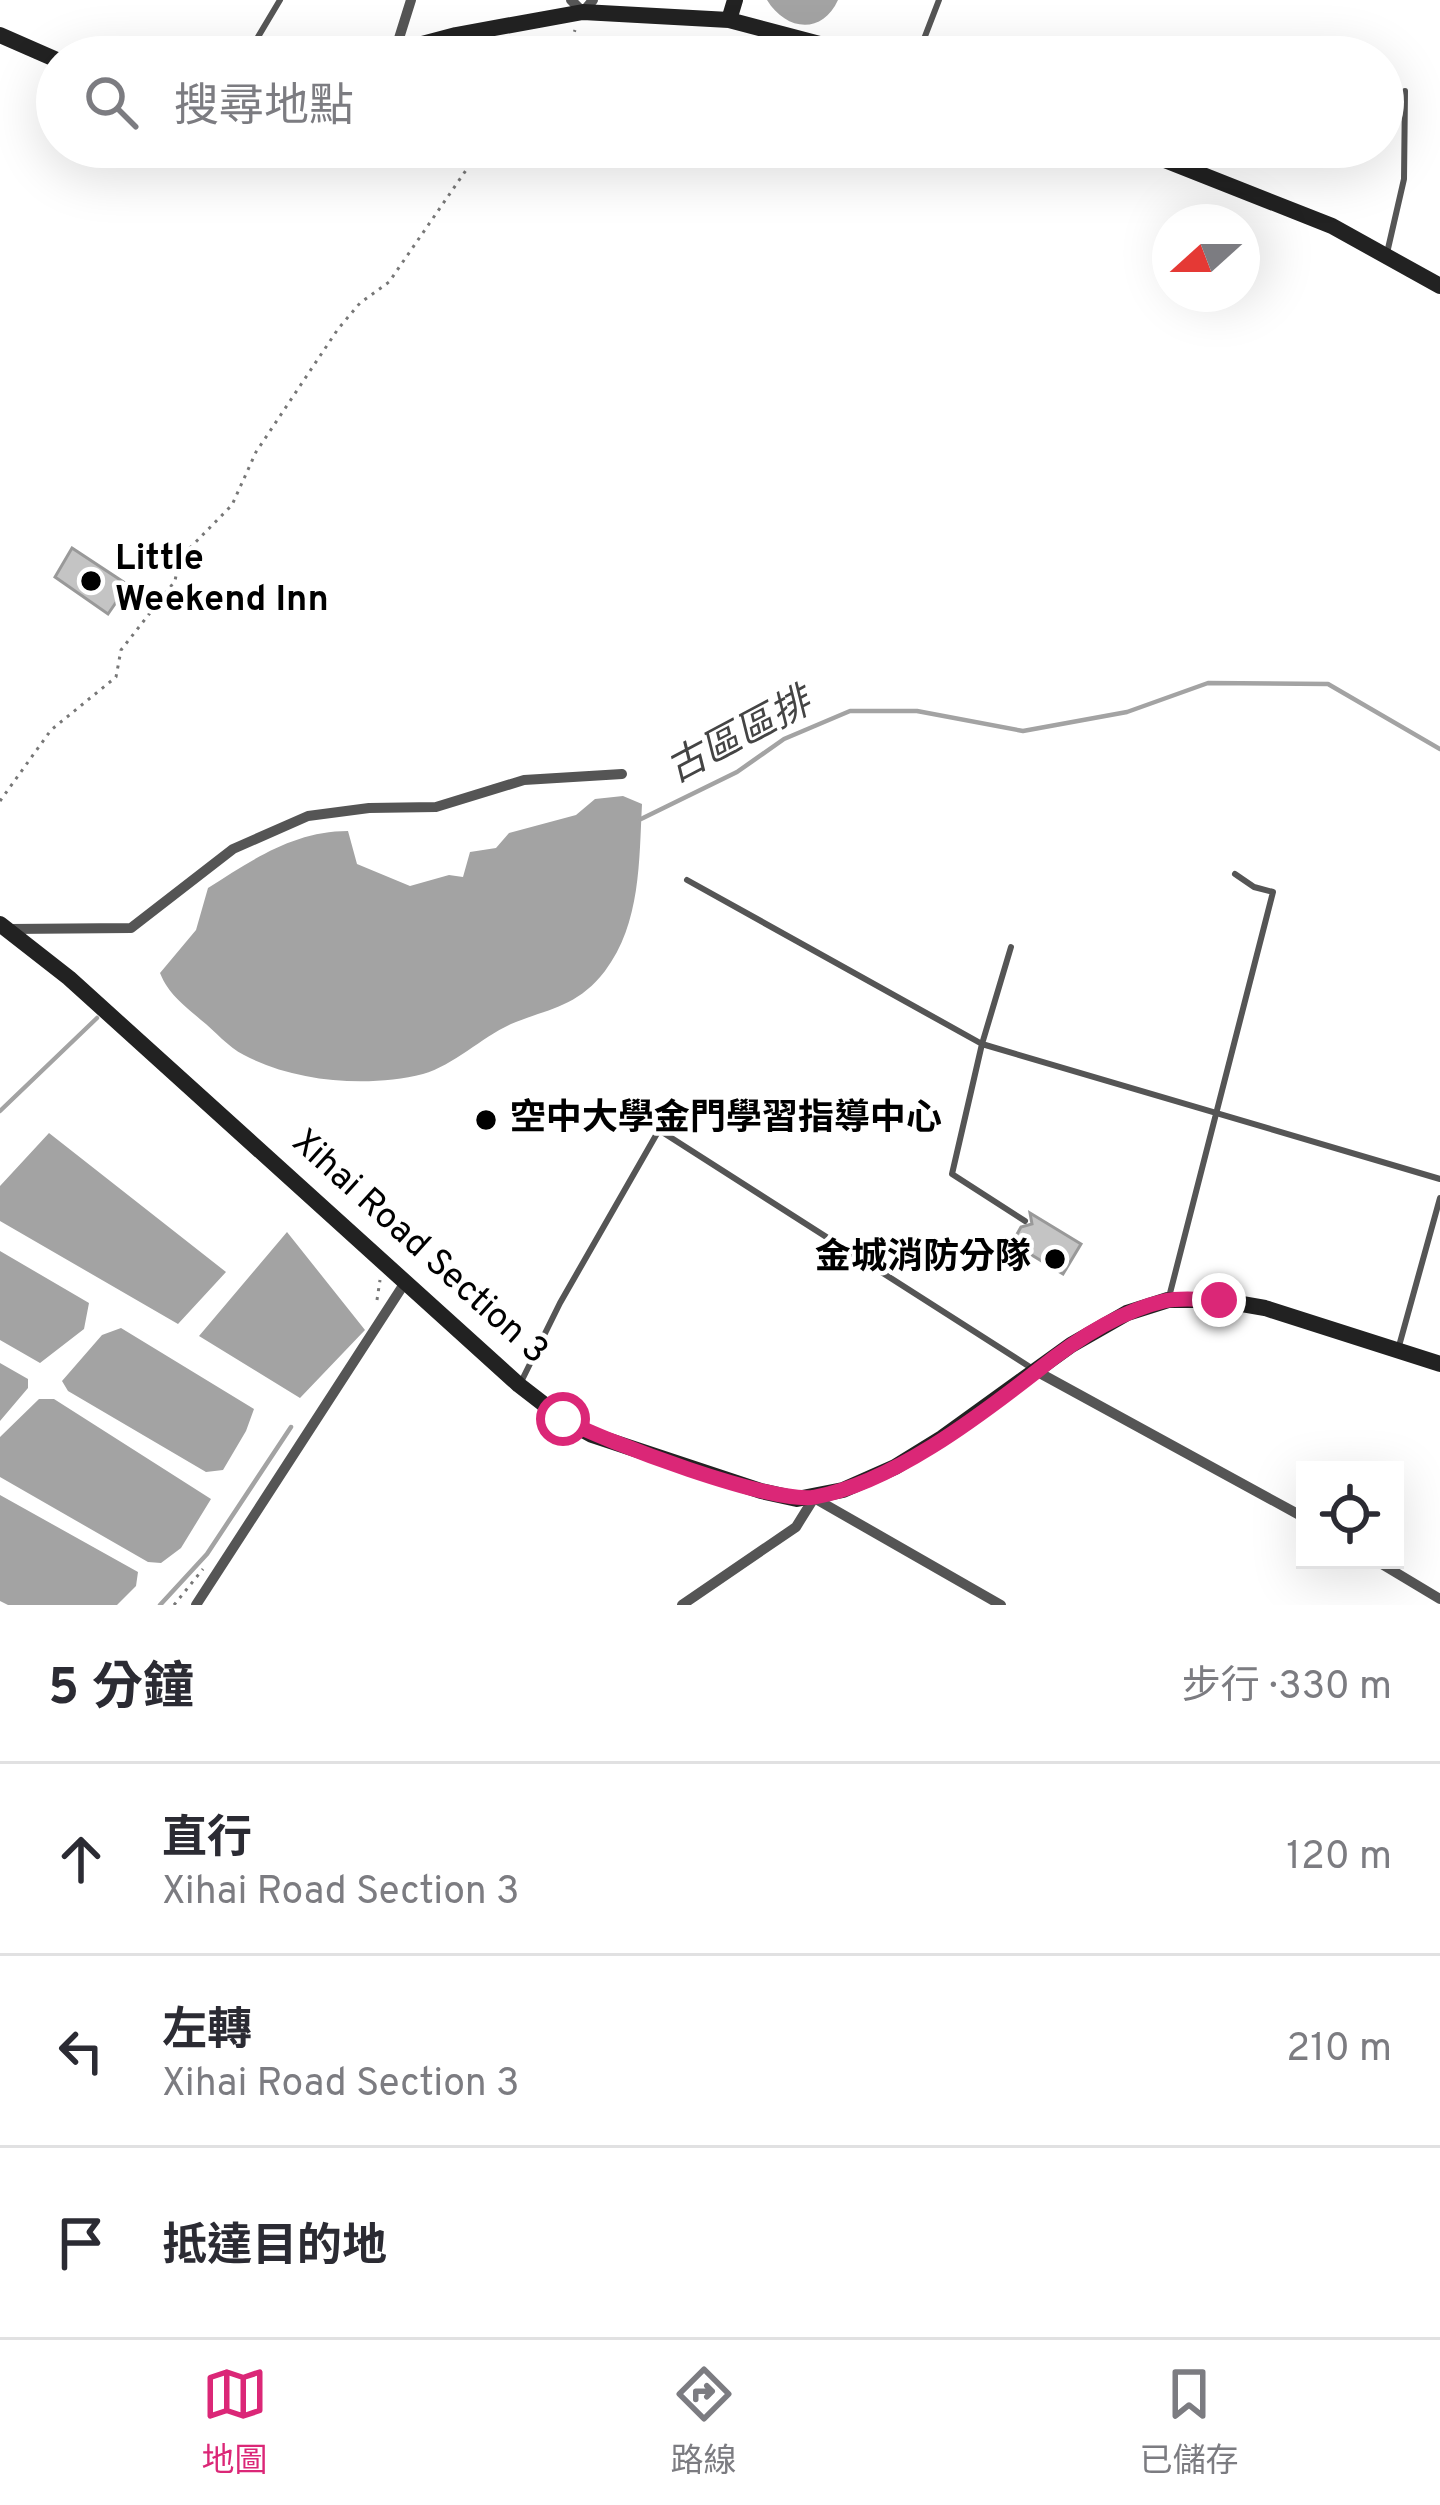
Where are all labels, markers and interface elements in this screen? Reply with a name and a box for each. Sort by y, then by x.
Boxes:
search box [36,36,1404,168]
icon: search [78,69,144,135]
text: 搜尋地點 [174,80,354,137]
north arrow [1152,204,1260,312]
place label: Little Weekend Inn [115,537,329,624]
marker: Little Weekend Inn [78,568,104,594]
water label: 古區區排 [660,677,825,796]
place label: 空中大學金門學習指導中心 [510,1097,942,1143]
marker: 空中大學金門學習指導中心 [473,1107,499,1133]
street label: Xihai Road Section 3 [281,1121,557,1375]
place label: 金城消防分隊 [815,1236,1031,1282]
marker: 金城消防分隊 [1042,1246,1068,1272]
route end [1192,1273,1246,1327]
route start [536,1392,590,1446]
map controls [1296,1461,1404,1569]
button: locate [1296,1461,1404,1569]
text: 5 分鐘 [48,1658,194,1723]
text: 步行 · 330 m [1182,1664,1392,1713]
text: 直行 [162,1812,252,1869]
icon: ahead [48,1826,114,1892]
text: 120 m [1286,1834,1392,1883]
text: Xihai Road Section 3 [162,1869,519,1918]
text: 左轉 [162,2004,252,2061]
icon: left [48,2018,114,2084]
text: 210 m [1286,2026,1392,2075]
text: Xihai Road Section 3 [162,2061,519,2110]
icon: arrive [48,2210,114,2276]
text: 抵達目的地 [162,2220,387,2277]
tab: 地圖 [202,2361,268,2484]
tab: 路線 [671,2361,737,2484]
tab: 已儲存 [1140,2361,1239,2484]

